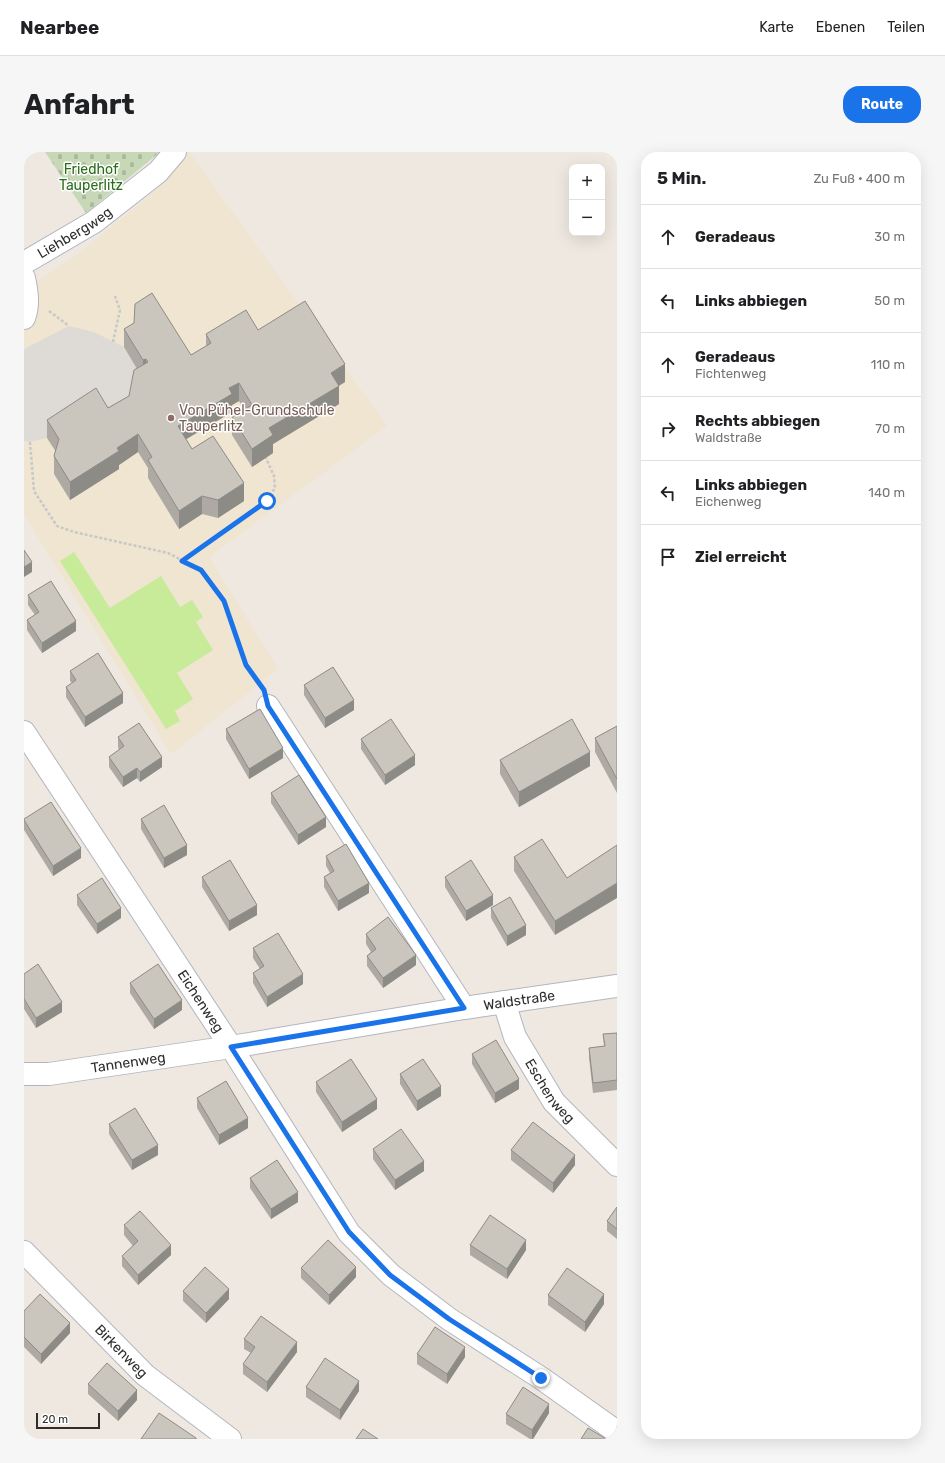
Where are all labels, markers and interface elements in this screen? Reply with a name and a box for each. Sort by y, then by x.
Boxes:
text: Nearbee [20,16,99,39]
text: Karte [759,19,794,36]
text: Ebenen [816,19,865,36]
text: Teilen [887,19,925,36]
button: Route [843,86,921,123]
text: Anfahrt [24,88,135,121]
park label: Friedhof Tauperlitz [59,161,123,194]
map controls [569,164,605,236]
button: + [569,164,605,200]
text: 5 Min. [657,168,706,188]
text: Zu Fuß · 400 m [813,171,905,186]
button: − [569,200,605,236]
street label: Liehbergweg [34,203,115,262]
icon: ahead [657,226,679,248]
text: Geradeaus [695,228,775,246]
text: 30 m [874,229,905,244]
icon: left [657,290,679,312]
text: Links abbiegen [695,292,807,310]
text: 50 m [874,293,905,308]
text: Geradeaus [695,348,775,366]
icon: ahead [657,354,679,376]
text: 110 m [871,357,905,372]
text: Fichtenweg [695,366,766,381]
place label: Von Pühel-Grundschule Tauperlitz [179,402,335,435]
text: Rechts abbiegen [695,412,820,430]
marker: Von Pühel-Grundschule Tauperlitz [166,413,176,423]
icon: right [657,418,679,440]
text: 70 m [875,421,905,436]
text: Waldstraße [695,430,762,445]
text: Links abbiegen [695,476,807,494]
icon: left [657,482,679,504]
text: 140 m [868,485,905,500]
route start [258,492,276,510]
text: Eichenweg [695,494,761,509]
icon: arrive [657,546,679,568]
text: Ziel erreicht [695,548,787,566]
street label: Eichenweg [174,967,228,1036]
street label: Waldstraße [482,986,556,1014]
street label: Tannenweg [90,1048,166,1076]
street label: Eschenweg [521,1055,579,1127]
street label: Birkenweg [91,1321,152,1381]
route end [532,1369,550,1387]
scale bar [36,1411,100,1430]
text: 20 m [42,1413,68,1426]

